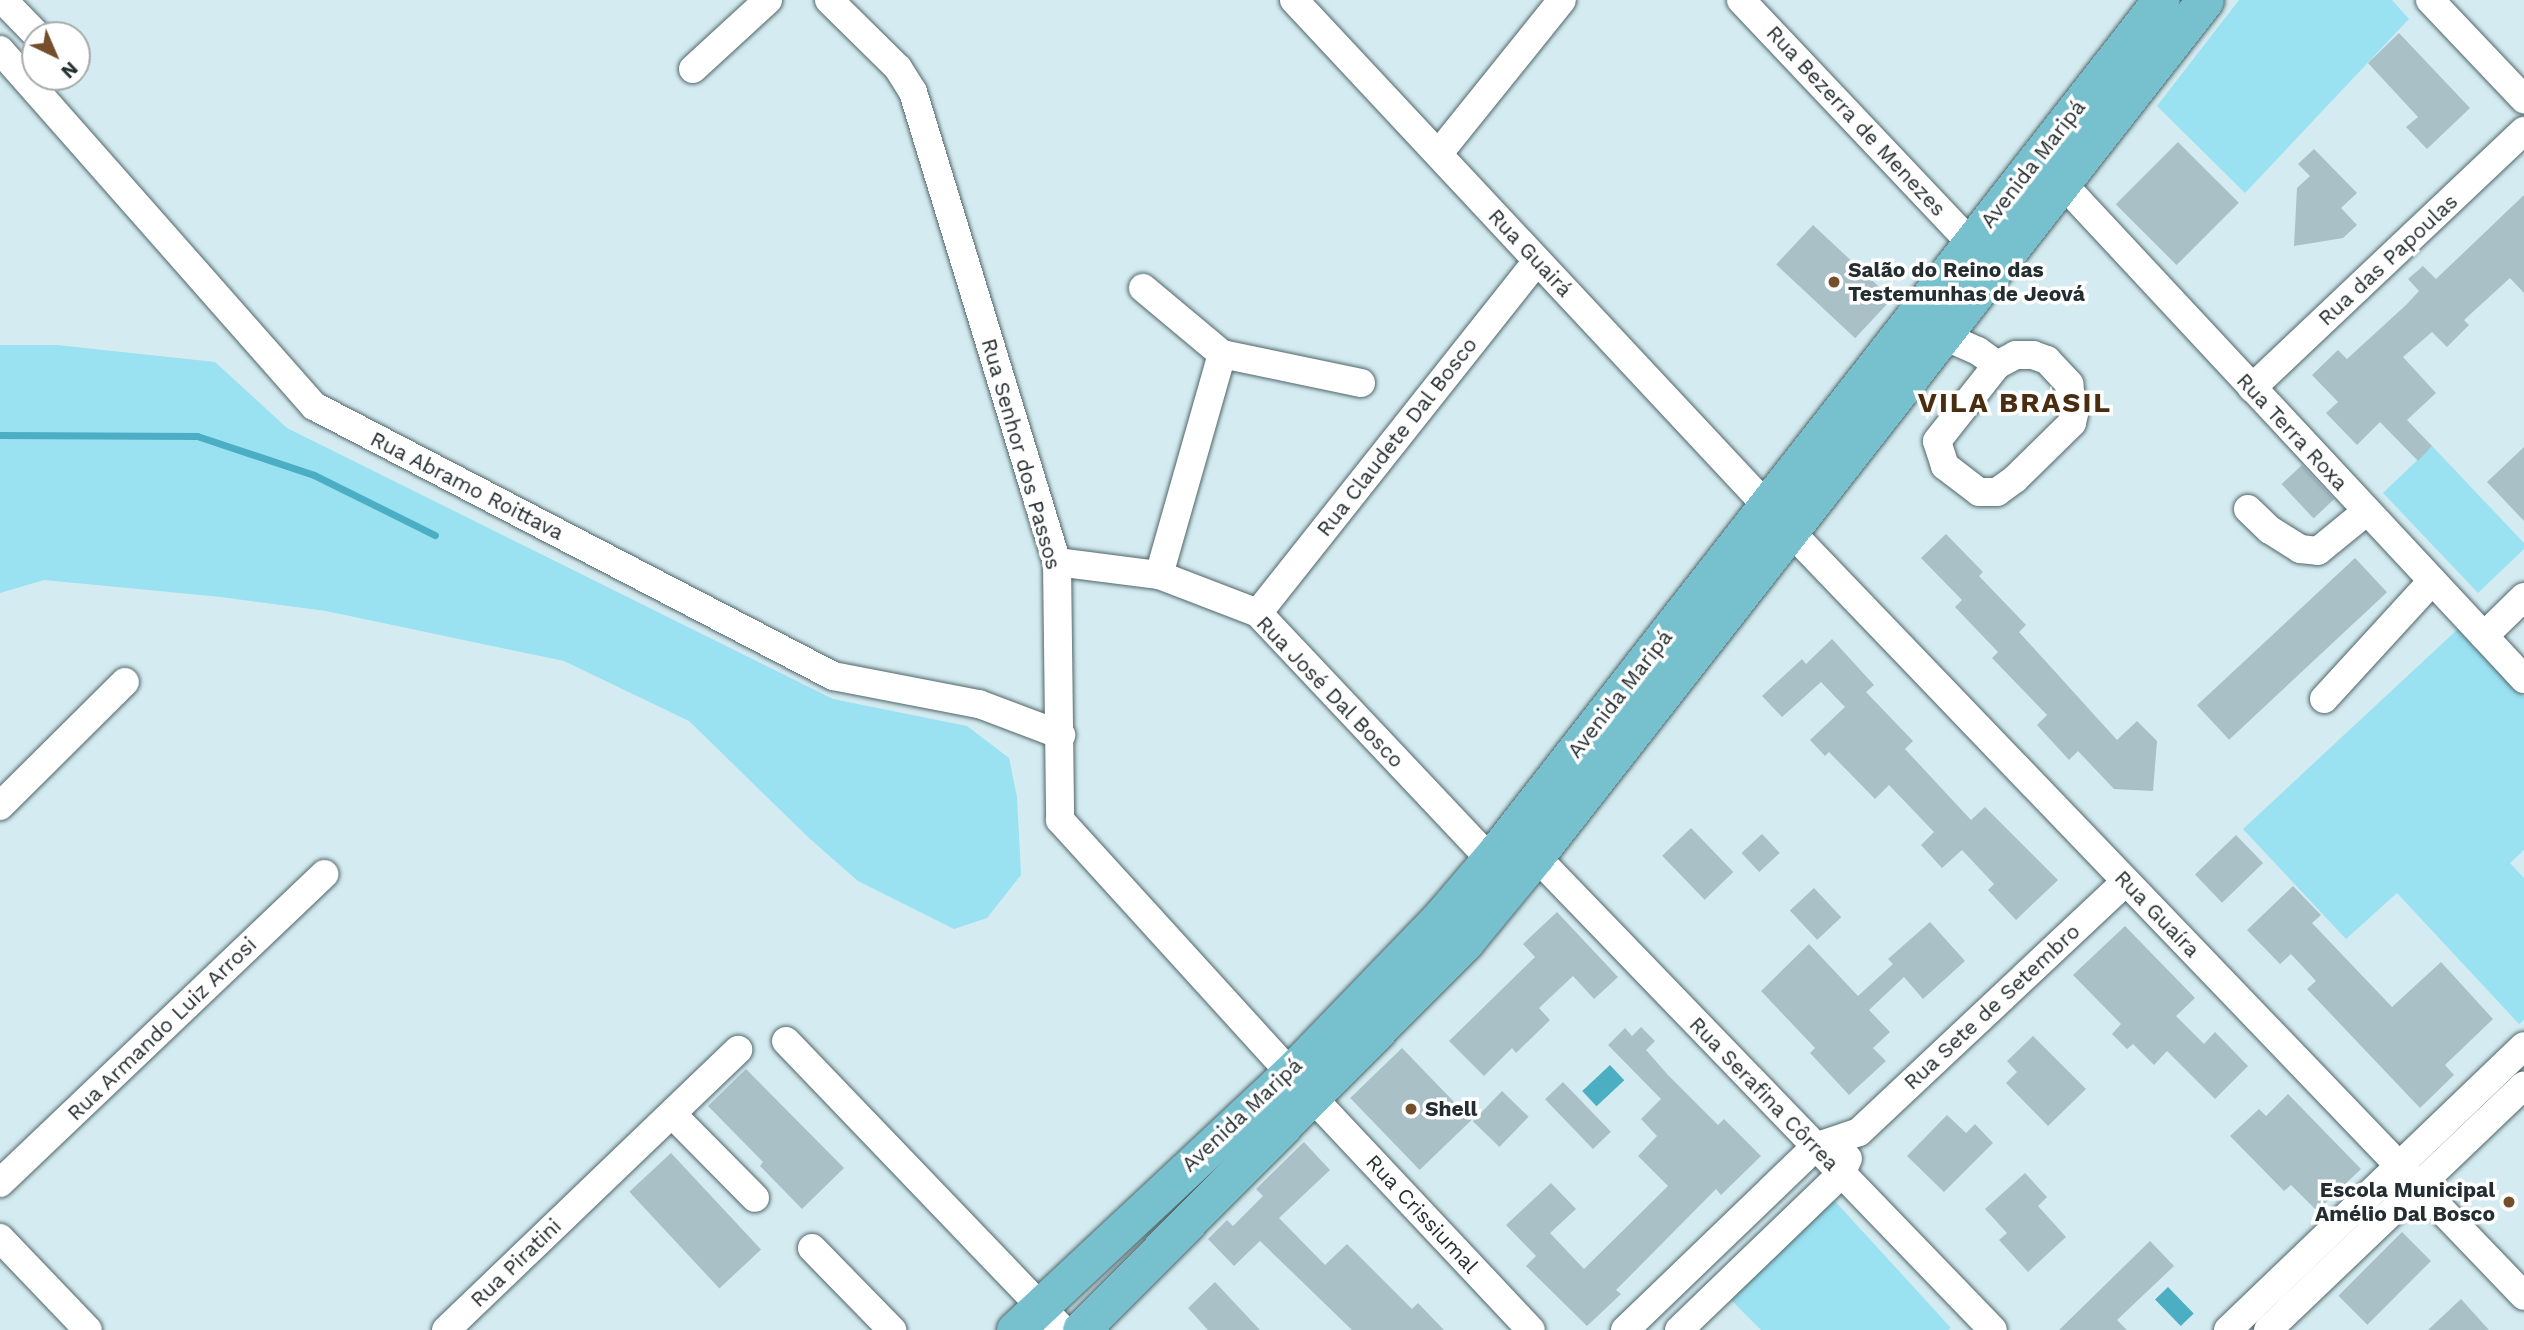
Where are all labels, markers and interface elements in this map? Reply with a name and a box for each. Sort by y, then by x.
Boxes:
street label: Rua Bezerra de Menezes [1761,20,1951,222]
north arrow [21,21,91,91]
text: N [56,57,83,83]
street label: Avenida Maripá [1975,95,2091,233]
street label: Rua das Papoulas [2313,189,2463,331]
street label: Rua Guairá [1483,204,1577,302]
place label: Salão do Reino das Testemunhas de Jeová [1848,257,2085,307]
marker: Salão do Reino das Testemunhas de Jeová [1826,274,1842,290]
street label: Rua Claudete Dal Bosco [1311,332,1483,542]
street label: Rua Senhor dos Passos [976,335,1066,573]
street label: Rua Terra Roxa [2231,368,2353,496]
district label: VILA BRASIL [1919,386,2111,420]
street label: Rua Abramo Roittava [366,426,568,546]
street label: Rua José Dal Bosco [1251,610,1409,774]
street label: Avenida Maripá [1562,625,1678,763]
street label: Rua Guaíra [2109,865,2205,963]
street label: Rua Sete de Setembro [1899,919,2085,1095]
street label: Rua Armando Luiz Arrosi [61,931,263,1127]
street label: Rua Serafina Côrrea [1684,1011,1844,1177]
street label: Avenida Maripá [1176,1053,1308,1177]
place label: Shell [1425,1096,1477,1122]
marker: Shell [1403,1101,1419,1117]
street label: Rua Crissiumal [1361,1149,1483,1279]
place label: Escola Municipal Amélio Dal Bosco [2315,1177,2495,1227]
marker: Escola Municipal Amélio Dal Bosco [2501,1194,2517,1210]
street label: Rua Piratini [465,1213,567,1313]

